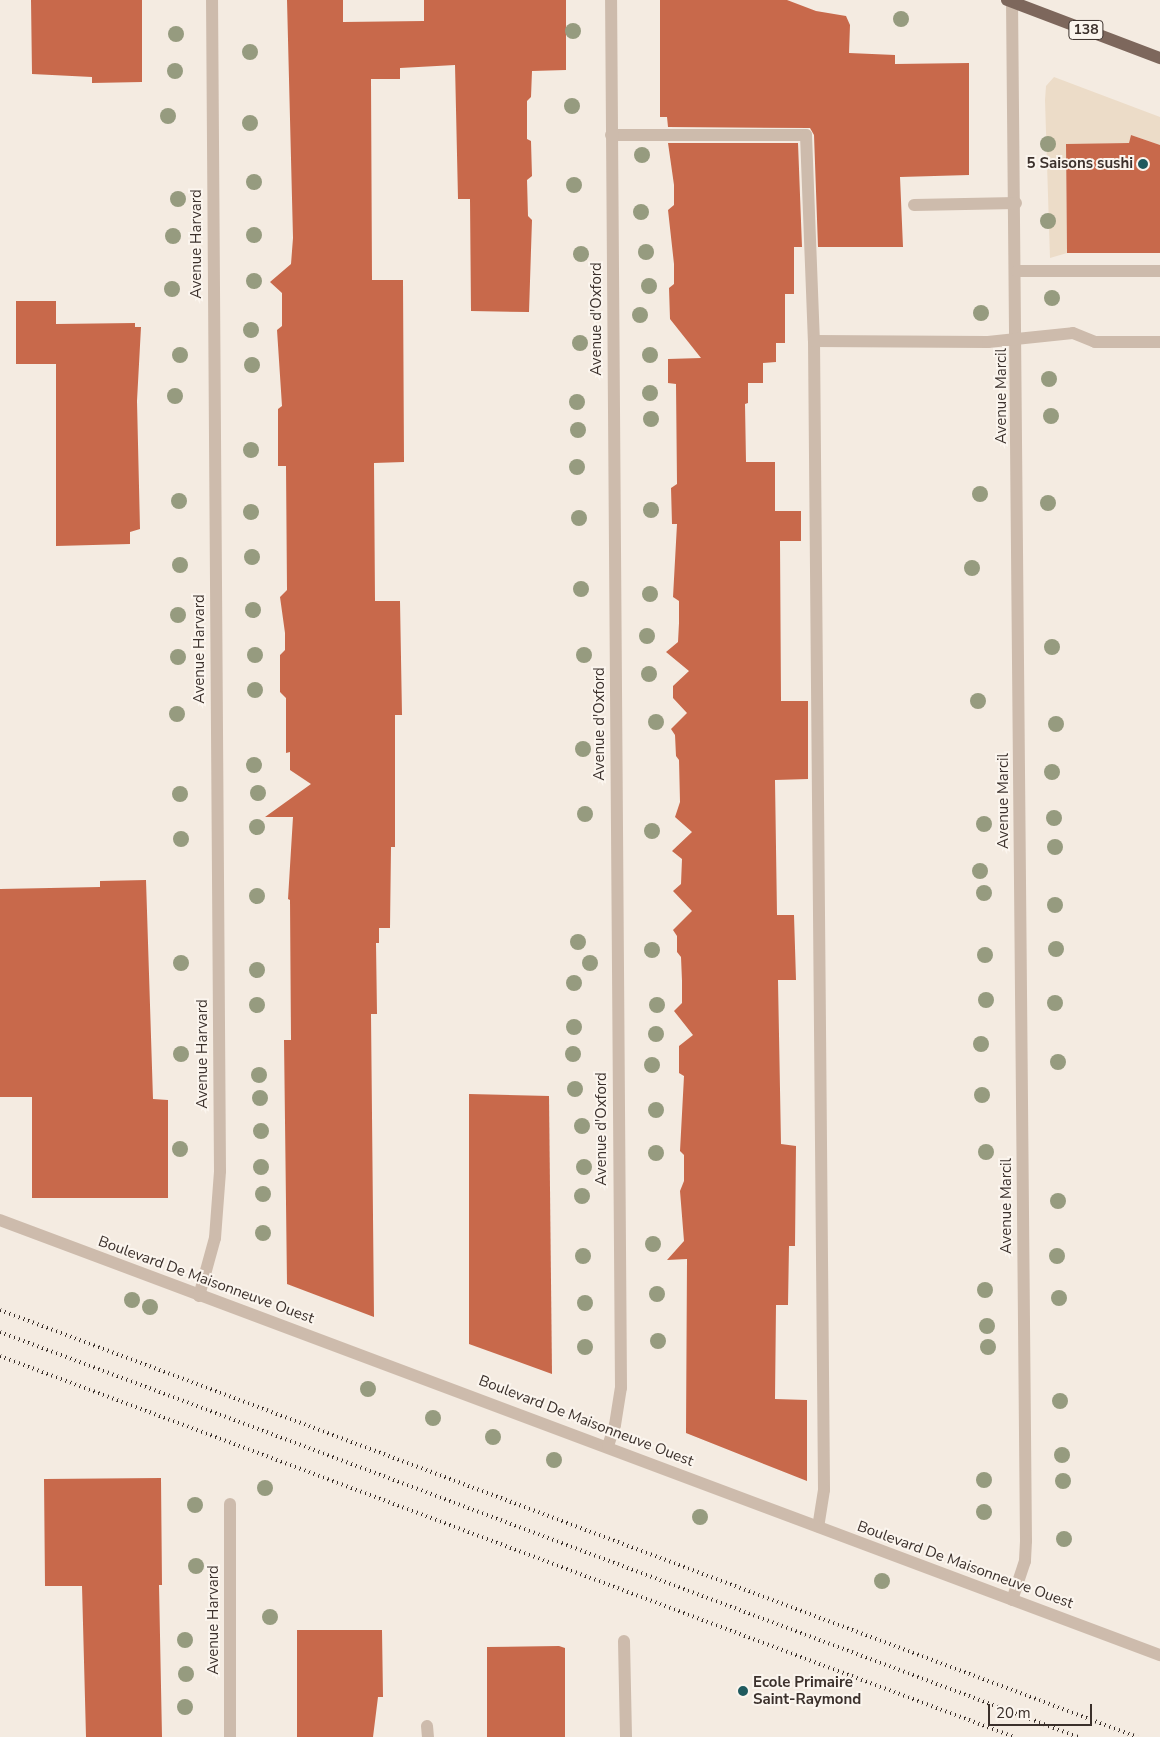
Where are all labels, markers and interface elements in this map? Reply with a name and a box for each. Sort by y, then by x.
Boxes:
road number: 138 [1067,18,1105,42]
place label: 5 Saisons sushi [1026,155,1133,173]
marker: 5 Saisons sushi [1137,158,1149,170]
street label: Avenue Harvard [188,189,206,299]
street label: Avenue d'Oxford [588,262,606,376]
street label: Avenue Marcil [993,348,1011,444]
street label: Avenue Harvard [191,594,209,704]
street label: Avenue d'Oxford [591,667,609,781]
street label: Avenue Marcil [995,753,1013,849]
street label: Avenue Harvard [194,999,212,1109]
street label: Avenue d'Oxford [593,1072,611,1186]
street label: Avenue Marcil [998,1158,1016,1254]
street label: Boulevard De Maisonneuve Ouest [96,1232,316,1328]
street label: Boulevard De Maisonneuve Ouest [476,1372,696,1470]
street label: Boulevard De Maisonneuve Ouest [855,1517,1075,1613]
street label: Avenue Harvard [205,1565,223,1675]
place label: Ecole Primaire Saint-Raymond [753,1673,861,1708]
marker: Ecole Primaire Saint-Raymond [737,1685,749,1697]
scale bar [990,1694,1094,1726]
text: 20 m [996,1703,1031,1723]

